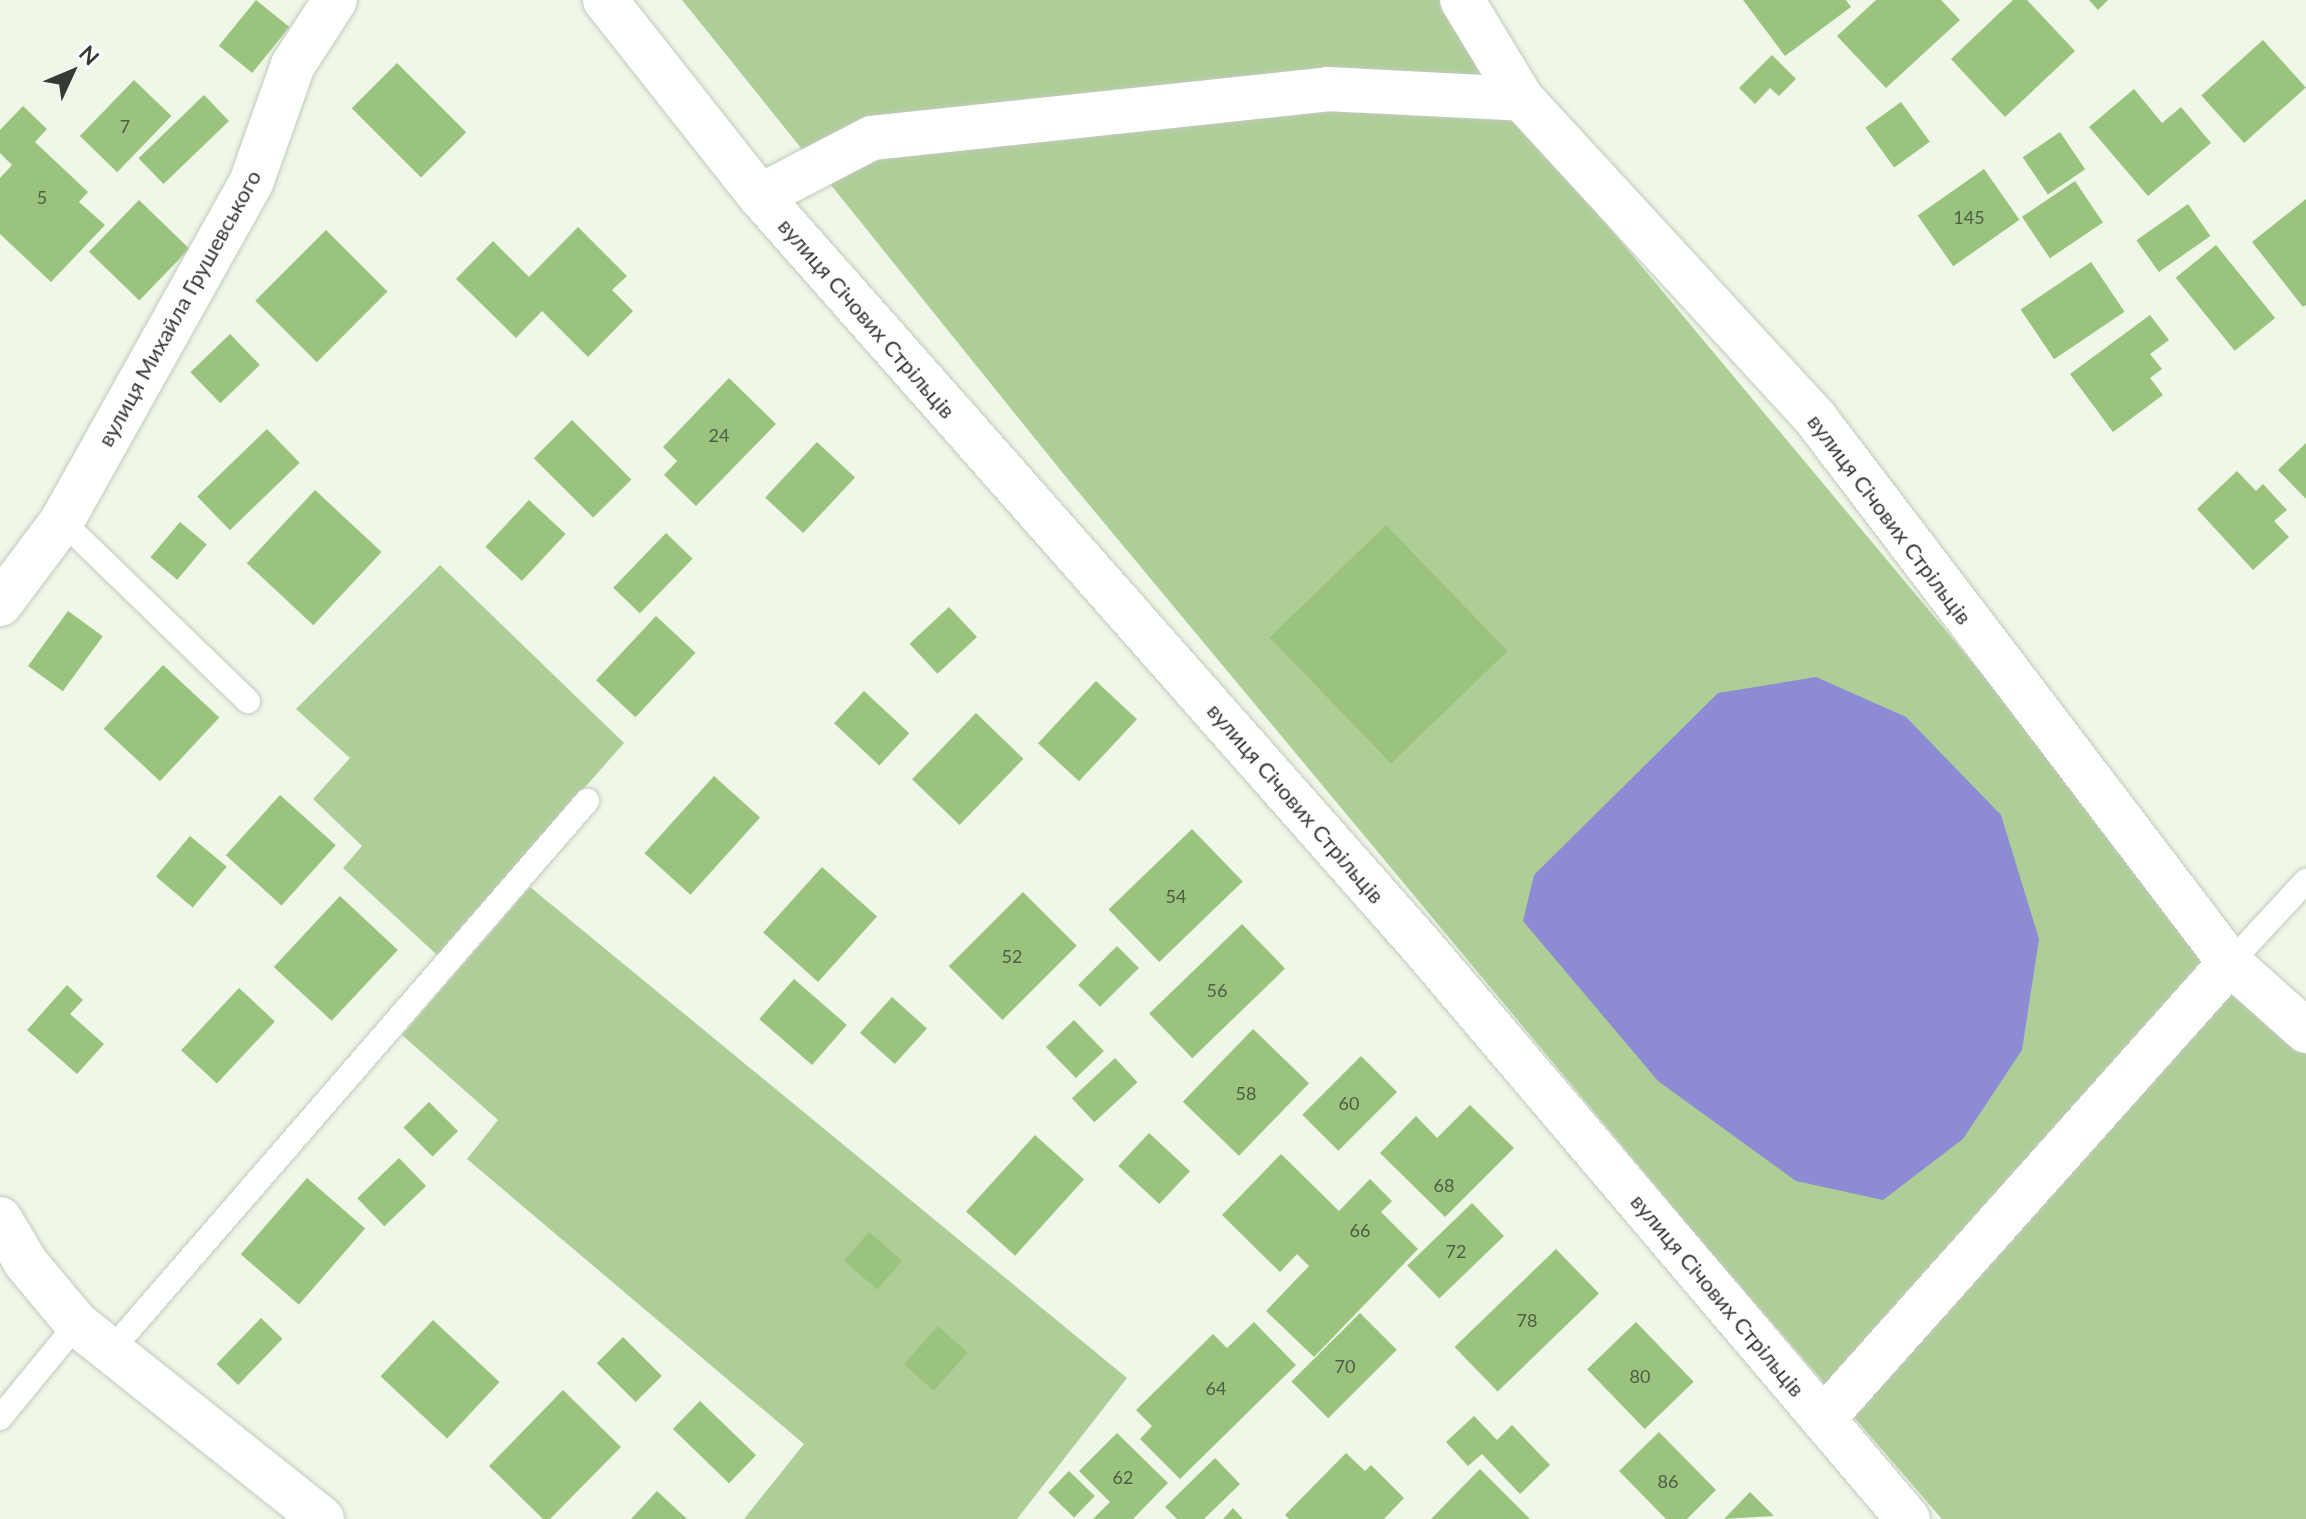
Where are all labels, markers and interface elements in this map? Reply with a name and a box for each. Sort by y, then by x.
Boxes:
north arrow [32,32,112,112]
text: N [74,39,105,70]
house number: 7 [120,115,130,137]
street label: вулиця Михайла Грушевського [92,165,266,451]
house number: 5 [37,186,47,208]
house number: 145 [1953,206,1985,228]
street label: вулиця Січових Стрільців [773,213,961,423]
street label: вулиця Січових Стрільців [1802,409,1978,629]
house number: 24 [709,424,729,446]
street label: вулиця Січових Стрільців [1202,698,1390,908]
house number: 54 [1166,885,1186,907]
house number: 52 [1002,945,1022,967]
house number: 56 [1207,979,1227,1001]
house number: 58 [1236,1082,1256,1104]
house number: 60 [1339,1092,1359,1114]
house number: 68 [1434,1174,1454,1196]
street label: вулиця Січових Стрільців [1626,1188,1810,1402]
house number: 66 [1350,1219,1370,1241]
house number: 72 [1446,1240,1466,1262]
house number: 78 [1517,1309,1537,1331]
house number: 70 [1335,1355,1355,1377]
house number: 80 [1630,1365,1650,1387]
house number: 64 [1206,1377,1226,1399]
house number: 62 [1113,1466,1133,1488]
house number: 86 [1658,1470,1678,1492]

